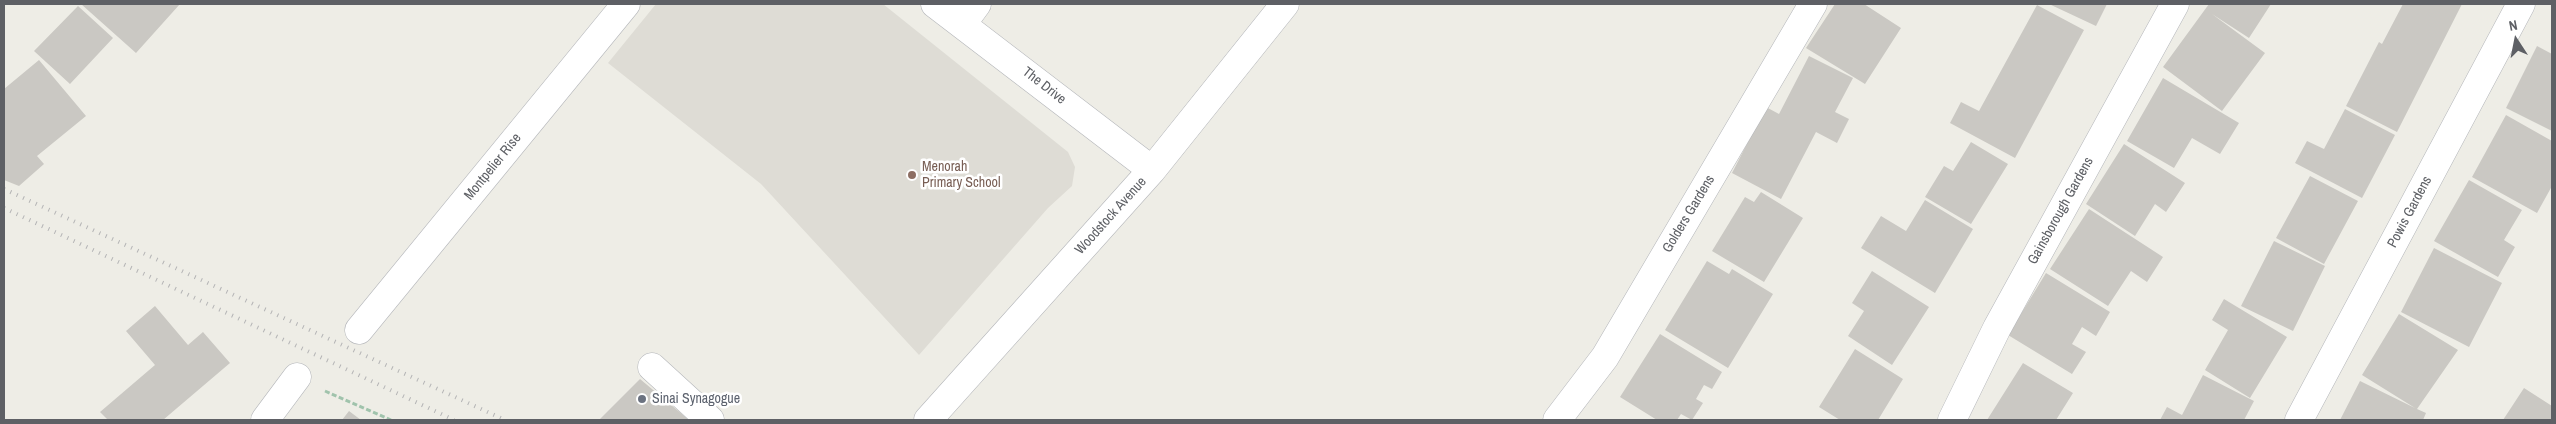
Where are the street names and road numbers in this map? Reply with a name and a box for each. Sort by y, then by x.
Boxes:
street label: The Drive [1019,64,1069,108]
street label: Montpelier Rise [461,130,525,204]
street label: Gainsborough Gardens [2025,154,2097,268]
street label: Golders Gardens [1659,172,1719,256]
street label: Powis Gardens [2384,173,2436,251]
street label: Woodstock Avenue [1072,174,1150,258]

